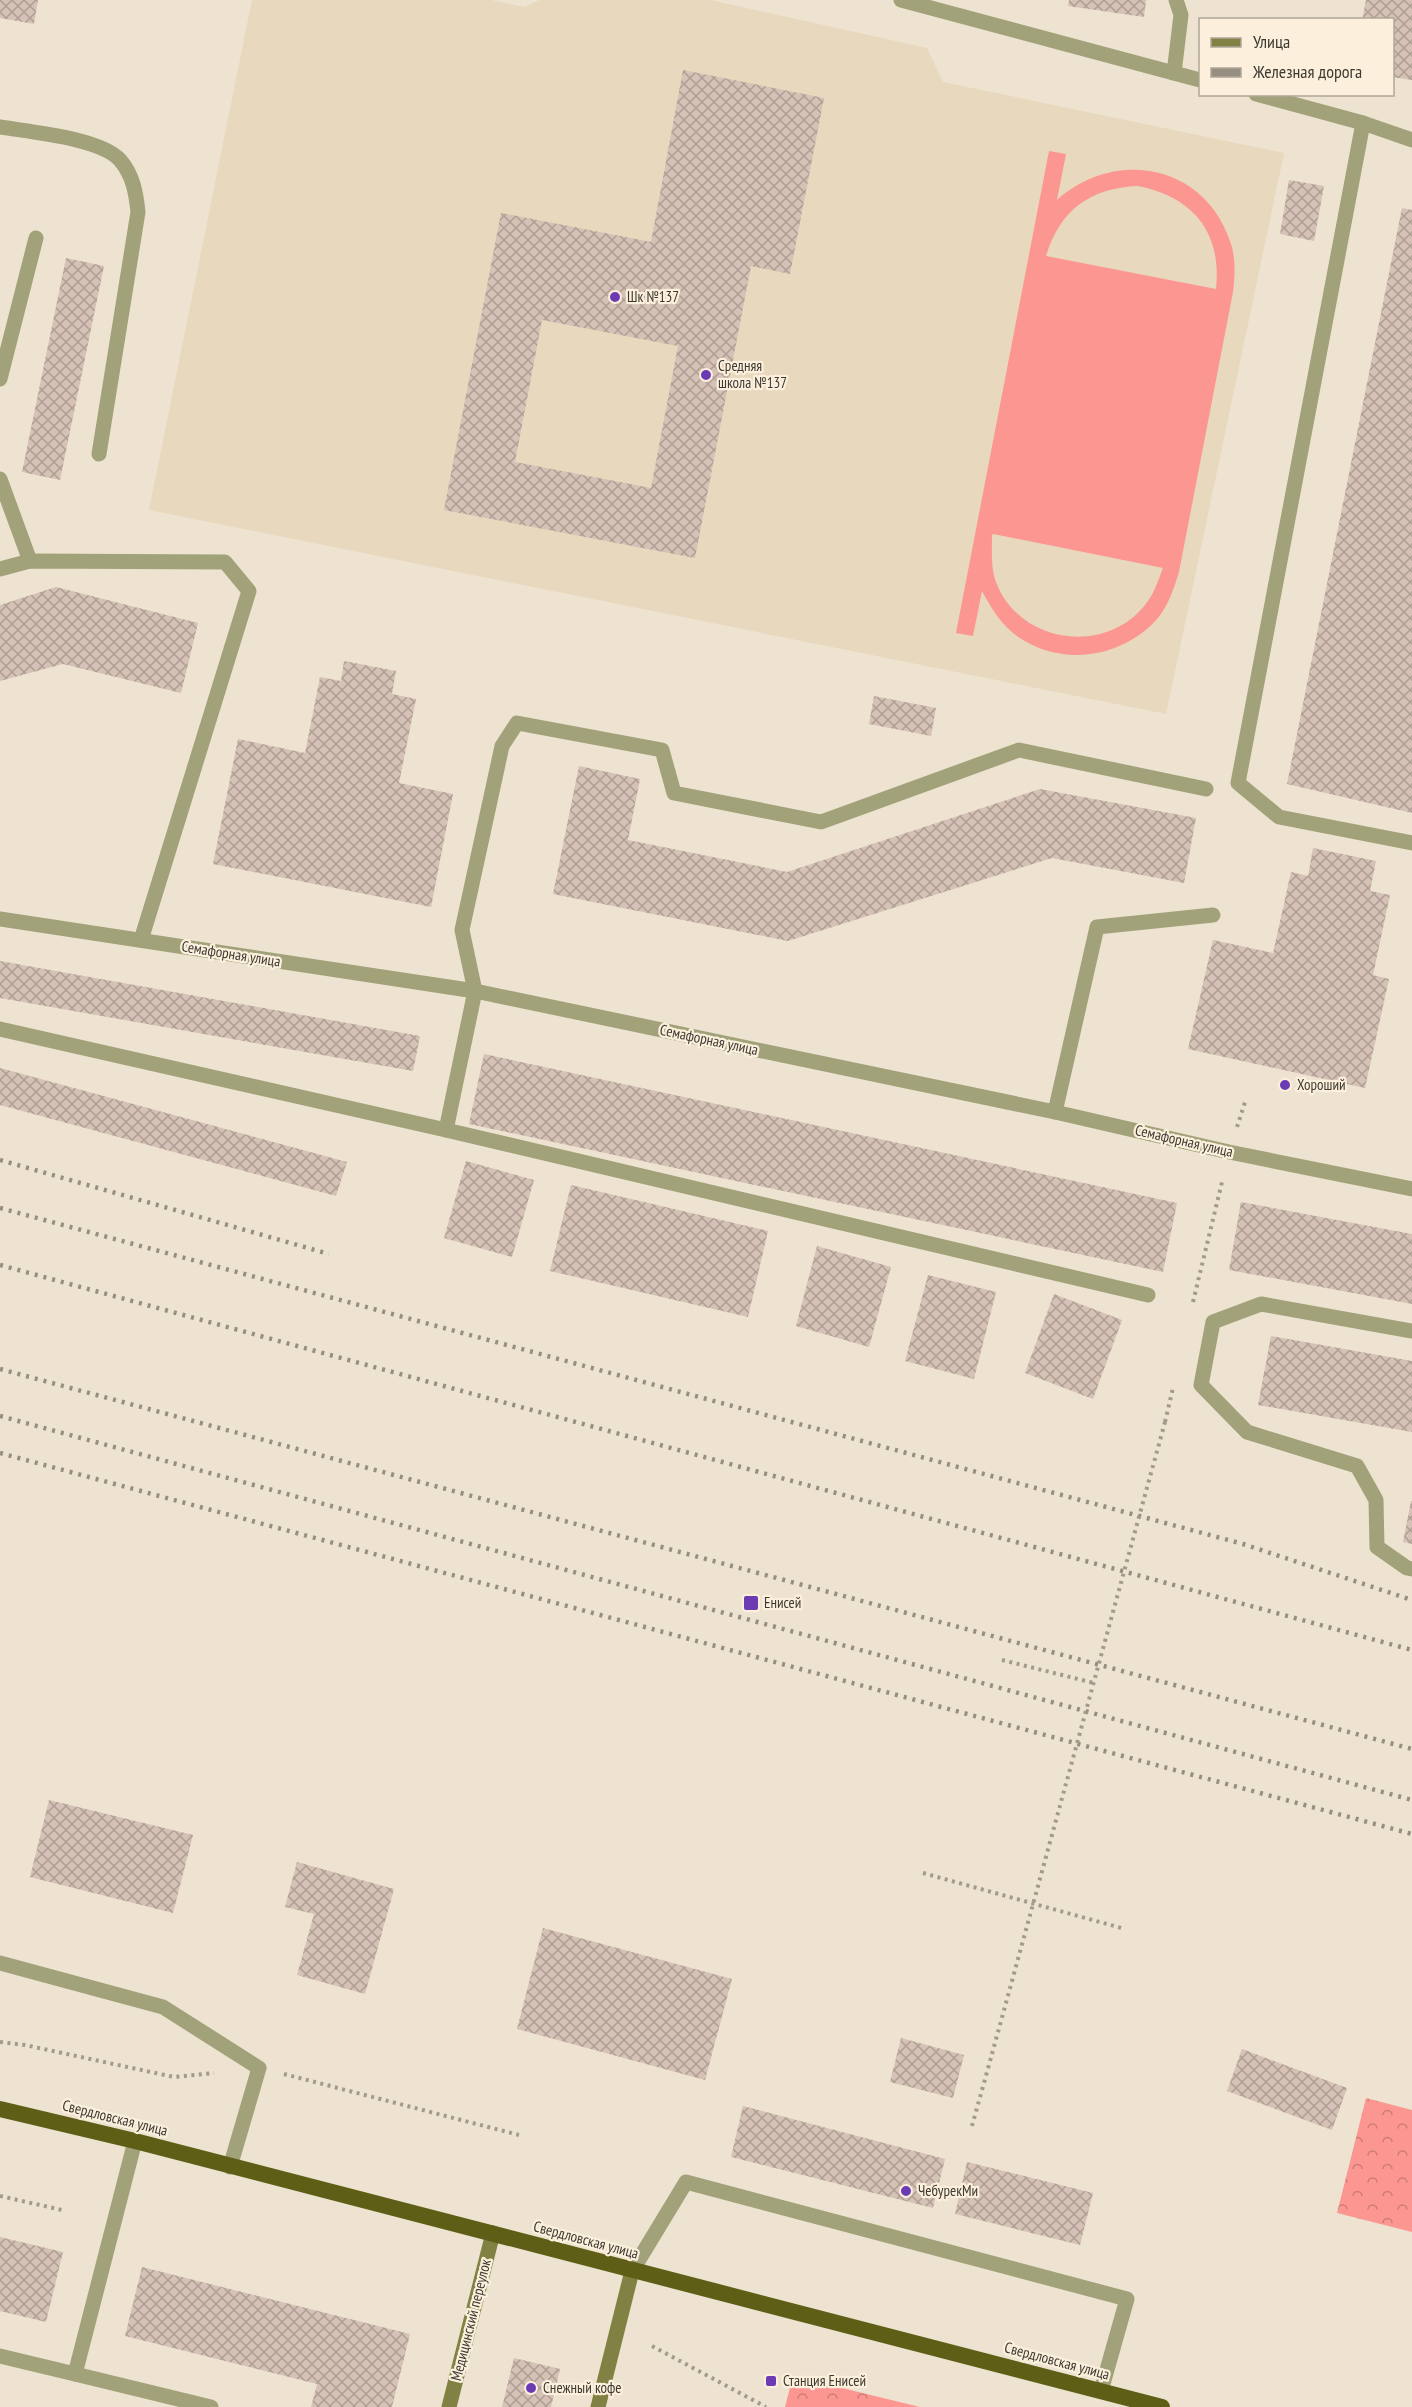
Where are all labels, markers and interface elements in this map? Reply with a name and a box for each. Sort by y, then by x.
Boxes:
legend [1199,18,1394,96]
text: Улица [1253,30,1290,53]
text: Железная дорога [1252,60,1362,83]
place label: Шк №137 [627,287,679,306]
marker: Шк №137 [608,290,622,304]
place label: Средняя школа №137 [718,356,787,392]
marker: Средняя школа №137 [699,368,713,382]
street label: Семафорная улица [180,936,282,971]
street label: Семафорная улица [658,1020,760,1059]
place label: Хороший [1297,1075,1346,1094]
marker: Хороший [1278,1078,1292,1092]
street label: Семафорная улица [1133,1120,1235,1161]
place label: Енисей [764,1593,801,1612]
marker: Енисей [742,1594,760,1612]
street label: Свердловская улица [60,2095,170,2140]
place label: ЧебурекМи [918,2181,978,2200]
marker: ЧебурекМи [899,2184,913,2198]
street label: Свердловская улица [532,2216,641,2263]
street label: Медицинский переулок [446,2257,495,2383]
street label: Свердловская улица [1003,2337,1112,2384]
place label: Станция Енисей [783,2371,866,2390]
marker: Станция Енисей [764,2374,778,2388]
place label: Снежный кофе [543,2378,622,2397]
marker: Снежный кофе [524,2381,538,2395]

